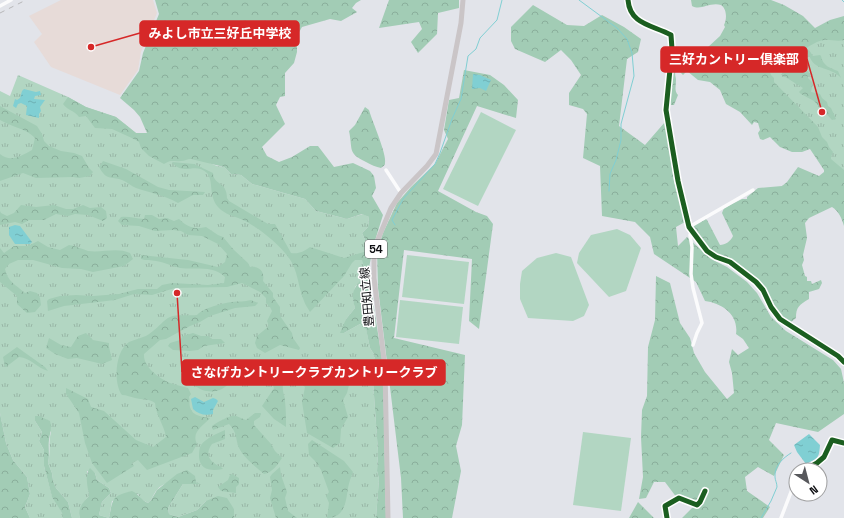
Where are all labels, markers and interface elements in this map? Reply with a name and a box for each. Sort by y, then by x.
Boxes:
callout: みよし市立三好丘中学校 [140,21,299,46]
text: みよし市立三好丘中学校 [148,25,292,42]
callout: 三好カントリー倶楽部 [661,47,807,72]
text: 三好カントリー倶楽部 [669,51,799,68]
road number: 54 [365,240,387,258]
street label: 豊田知立線 [356,266,378,328]
callout: さなげカントリークラブカントリークラブ [182,360,445,385]
text: さなげカントリークラブカントリークラブ [190,364,438,381]
north arrow [788,462,828,502]
text: N [807,482,821,498]

